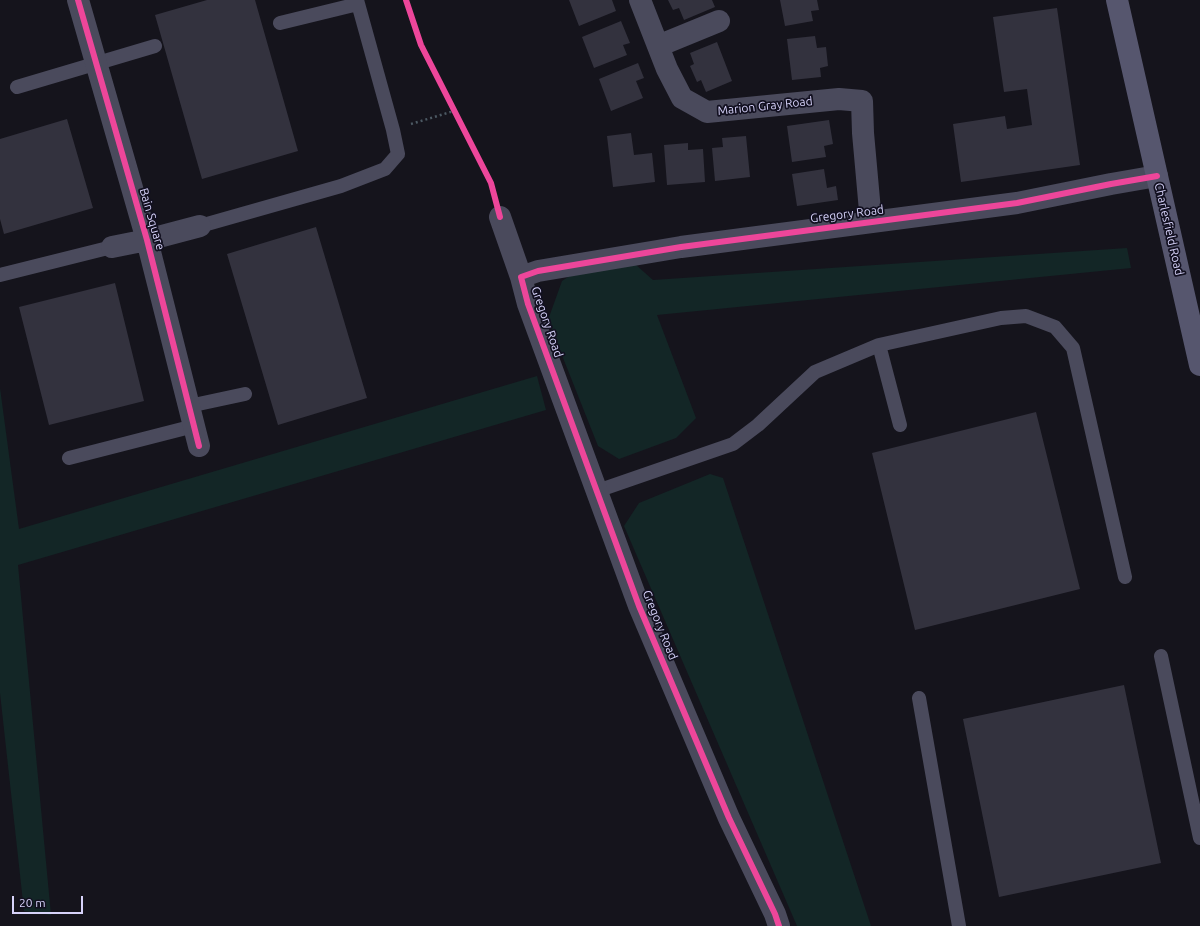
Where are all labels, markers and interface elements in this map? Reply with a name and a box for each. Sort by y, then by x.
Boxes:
street label: Marion Gray Road [717,94,813,118]
street label: Charlesfield Road [1151,181,1187,277]
street label: Bain Square [136,186,168,252]
street label: Gregory Road [809,202,885,226]
street label: Gregory Road [528,285,566,359]
street label: Gregory Road [639,588,681,662]
scale bar [14,888,85,914]
text: 20 m [19,896,46,909]

